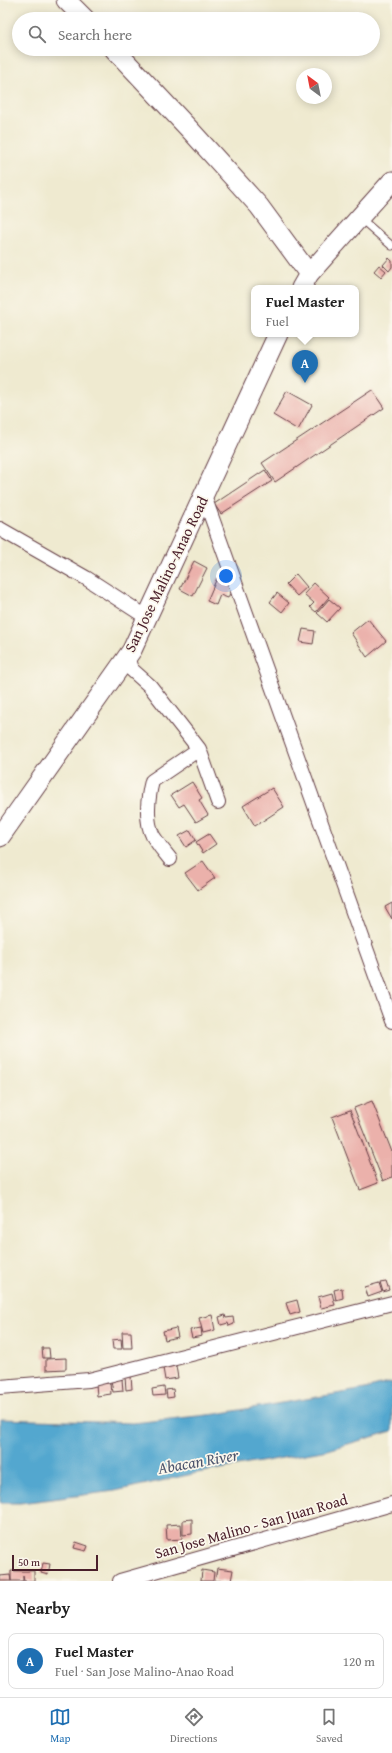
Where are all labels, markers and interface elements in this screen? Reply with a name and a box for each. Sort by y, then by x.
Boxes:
search box [12,12,380,56]
icon: search [26,23,48,45]
text: Search here [58,24,132,45]
north arrow [296,68,332,104]
popup [251,285,359,337]
text: Fuel Master [266,291,344,312]
text: Fuel [266,312,289,331]
pin: A [292,350,318,383]
street label: San Jose Malino-Anao Road [119,493,213,655]
your location [216,566,236,586]
water label: Abacan River [155,1442,241,1480]
street label: San Jose Malino - San Juan Road [152,1488,350,1564]
scale bar [12,1553,98,1572]
text: 50 m [18,1554,40,1570]
text: Nearby [16,1595,70,1620]
text: Fuel Master [55,1641,134,1662]
text: A [26,1652,34,1671]
text: 120 m [343,1652,375,1671]
text: Fuel · San Jose Malino-Anao Road [55,1662,234,1681]
tab: Map [49,1706,71,1746]
tab: Directions [170,1706,217,1746]
tab: Saved [316,1706,343,1746]

